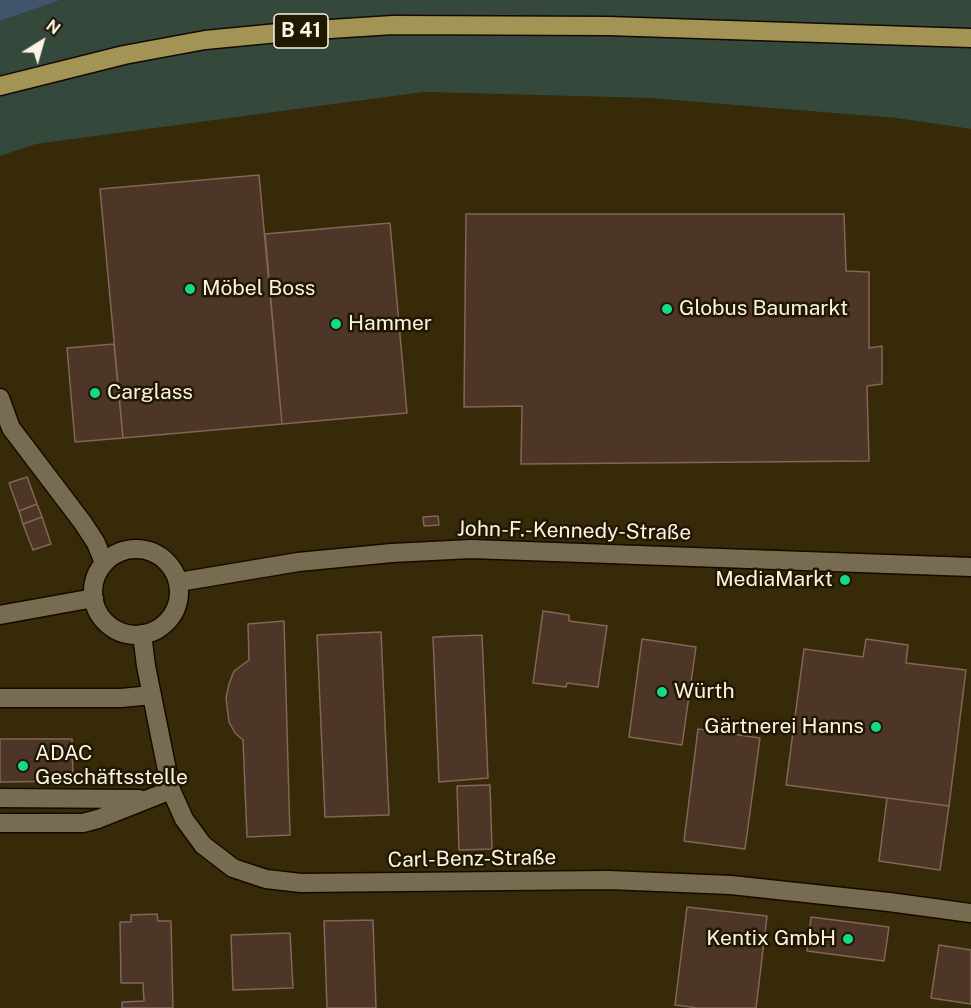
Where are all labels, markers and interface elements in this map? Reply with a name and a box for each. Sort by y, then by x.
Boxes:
north arrow [12,12,72,72]
road number: B 41 [274,14,328,48]
text: N [42,16,64,39]
place label: Möbel Boss [202,276,315,302]
marker: Möbel Boss [183,282,197,296]
place label: Globus Baumarkt [679,296,848,322]
marker: Globus Baumarkt [660,302,674,316]
place label: Hammer [348,311,432,337]
marker: Hammer [329,317,343,331]
place label: Carglass [107,380,193,406]
marker: Carglass [88,386,102,400]
street label: John-F.-Kennedy-Straße [457,516,691,546]
place label: MediaMarkt [715,567,833,593]
marker: MediaMarkt [838,573,852,587]
place label: Würth [674,679,735,705]
marker: Würth [655,685,669,699]
place label: Gärtnerei Hanns [704,714,864,740]
marker: Gärtnerei Hanns [869,720,883,734]
place label: ADAC Geschäftsstelle [35,741,188,791]
marker: ADAC Geschäftsstelle [16,759,30,773]
street label: Carl-Benz-Straße [387,845,557,873]
place label: Kentix GmbH [706,926,836,952]
marker: Kentix GmbH [841,932,855,946]

